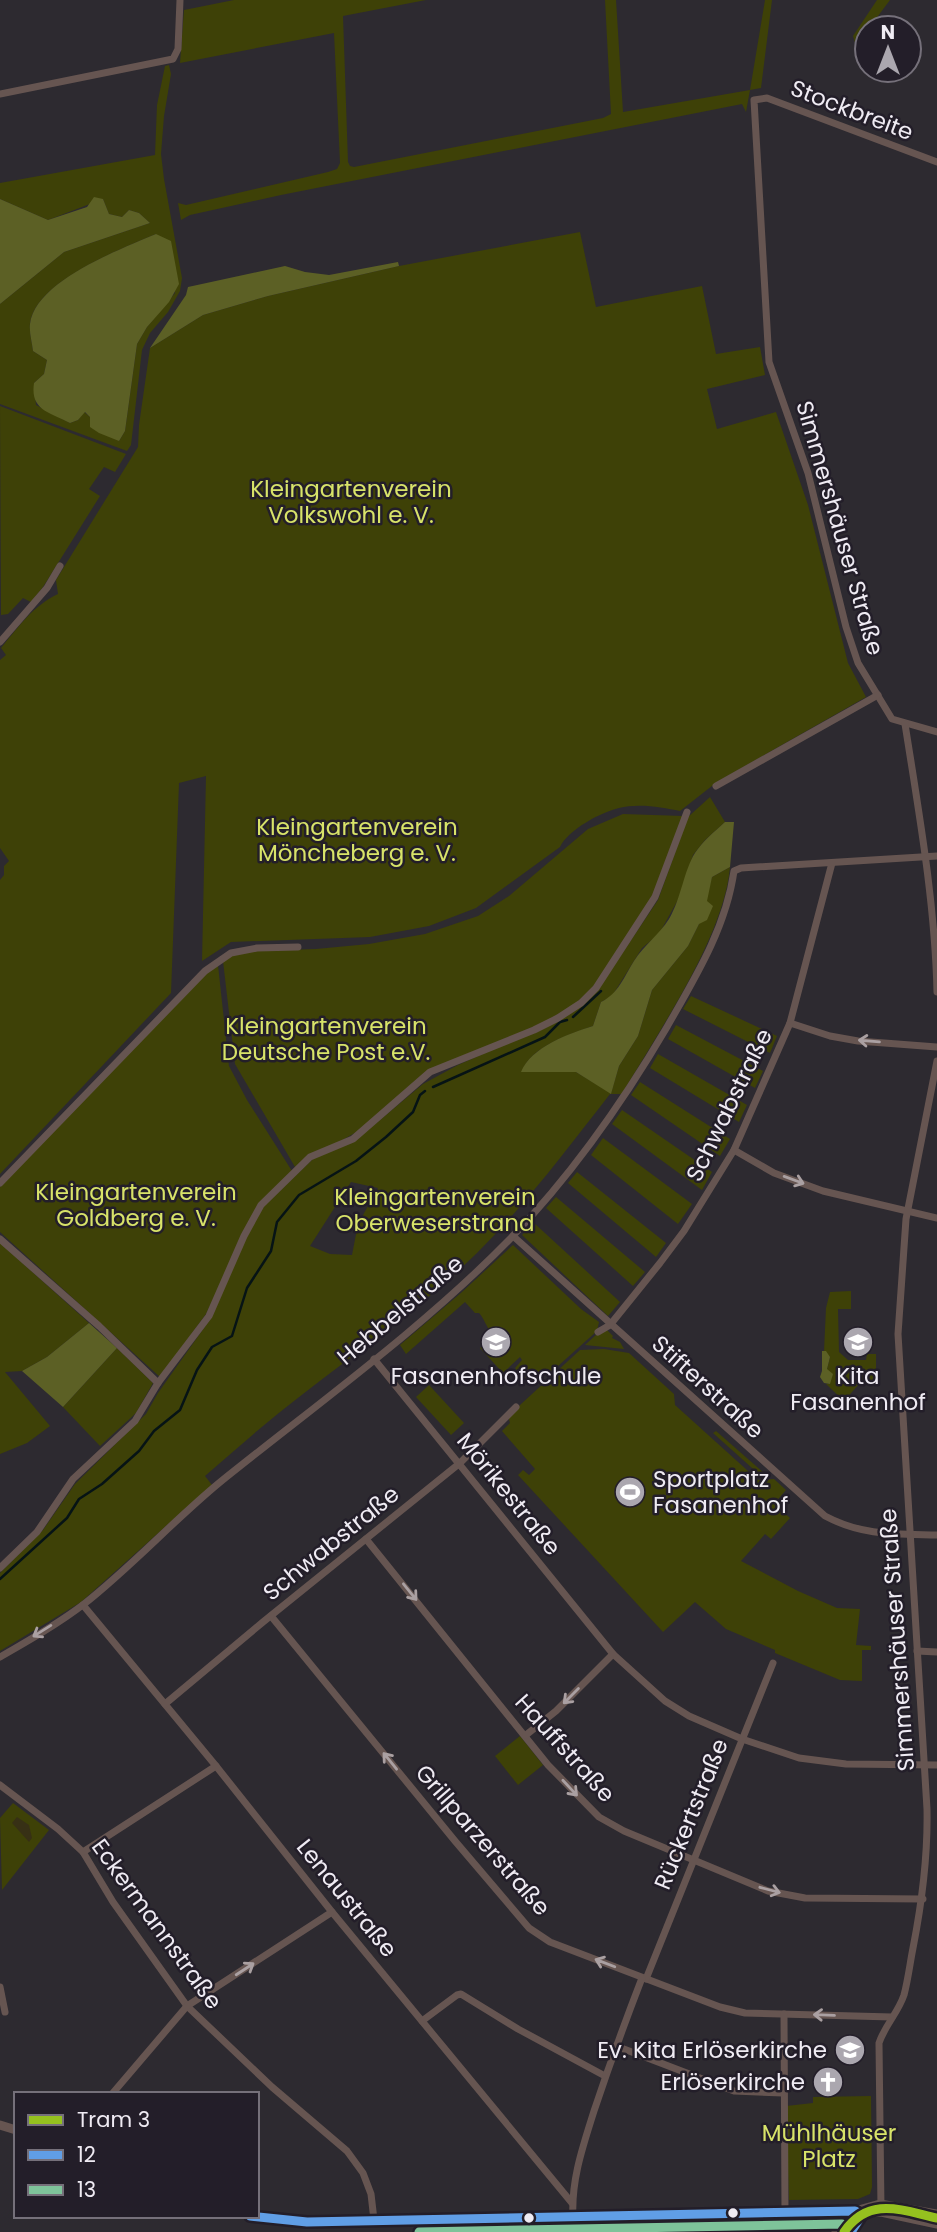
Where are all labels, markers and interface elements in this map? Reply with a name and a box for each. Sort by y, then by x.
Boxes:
north arrow [853,14,923,84]
text: N [881,19,895,46]
street label: Stockbreite [786,72,918,148]
street label: Simmershäuser Straße [788,397,892,659]
park label: Kleingartenverein Volkswohl e. V. [250,473,452,531]
park label: Kleingartenverein Möncheberg e. V. [256,811,458,869]
park label: Kleingartenverein Deutsche Post e.V. [222,1010,430,1068]
street label: Schwabstraße [678,1023,780,1187]
one-way arrow [858,1034,881,1047]
one-way arrow [783,1175,805,1187]
park label: Kleingartenverein Goldberg e. V. [35,1176,237,1234]
park label: Kleingartenverein Oberweserstrand [334,1181,536,1239]
street label: Hebbelstraße [330,1248,470,1372]
school or university icon: Fasanenhofschule [479,1325,513,1359]
school or university icon: Kita Fasanenhof [841,1325,875,1359]
street label: Stifterstraße [645,1328,771,1446]
place label: Fasanenhofschule [391,1360,601,1392]
place label: Kita Fasanenhof [790,1360,926,1418]
street label: Mörikestraße [450,1426,568,1562]
place label: Sportplatz Fasanenhof [653,1463,788,1521]
sports icon: Sportplatz Fasanenhof [613,1475,647,1509]
street label: Schwabstraße [256,1478,406,1608]
street label: Simmershäuser Straße [872,1508,922,1772]
one-way arrow [402,1583,417,1601]
one-way arrow [32,1625,52,1639]
street label: Hauffstraße [508,1687,622,1809]
one-way arrow [562,1687,579,1704]
street label: Rückertstraße [646,1734,736,1894]
one-way arrow [382,1753,398,1771]
street label: Grillparzerstraße [408,1757,558,1923]
one-way arrow [561,1779,578,1796]
street label: Eckermannstraße [84,1832,230,2016]
street label: Lenaustraße [289,1832,405,1964]
one-way arrow [758,1884,781,1897]
one-way arrow [594,1956,616,1969]
one-way arrow [234,1962,254,1976]
one-way arrow [812,2008,835,2021]
school or university icon: Ev. Kita Erlöserkirche [833,2033,867,2067]
place label: Ev. Kita Erlöserkirche [597,2034,827,2066]
church icon: Erlöserkirche [811,2065,845,2099]
place label: Erlöserkirche [660,2066,805,2098]
legend [14,2092,259,2218]
text: Tram 3 [77,2105,150,2134]
park label: Mühlhäuser Platz [762,2117,896,2175]
text: 12 [77,2140,96,2169]
text: 13 [77,2175,96,2204]
unlabelled marker [726,2206,740,2220]
unlabelled marker [522,2211,536,2225]

